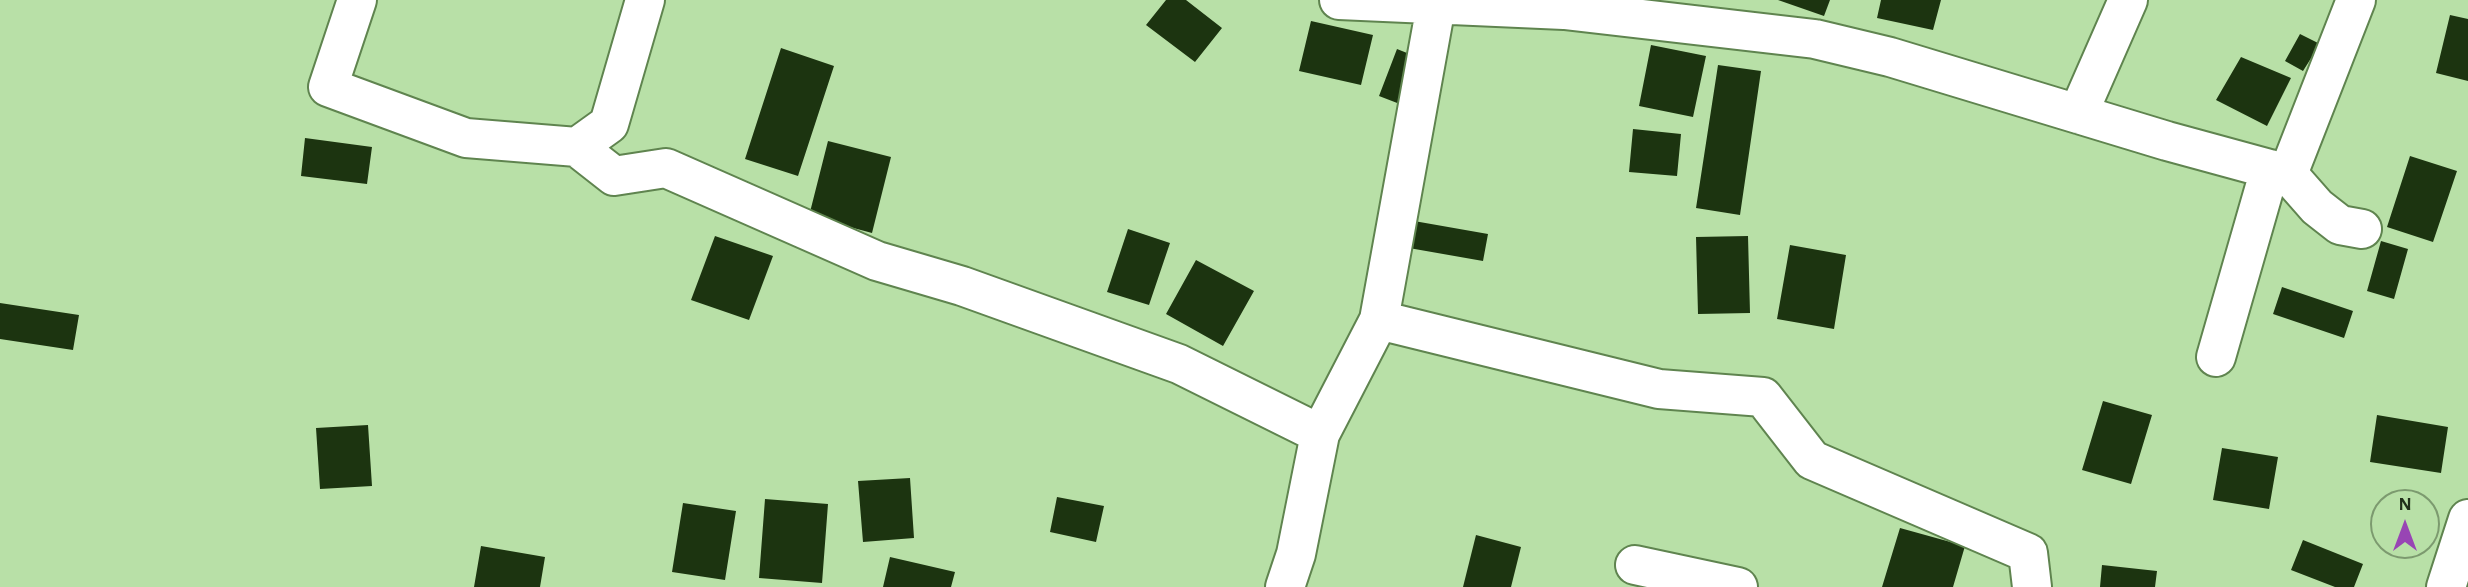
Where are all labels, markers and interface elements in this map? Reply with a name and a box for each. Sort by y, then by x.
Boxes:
north arrow [2370,489,2440,559]
text: N [2398,495,2412,514]

